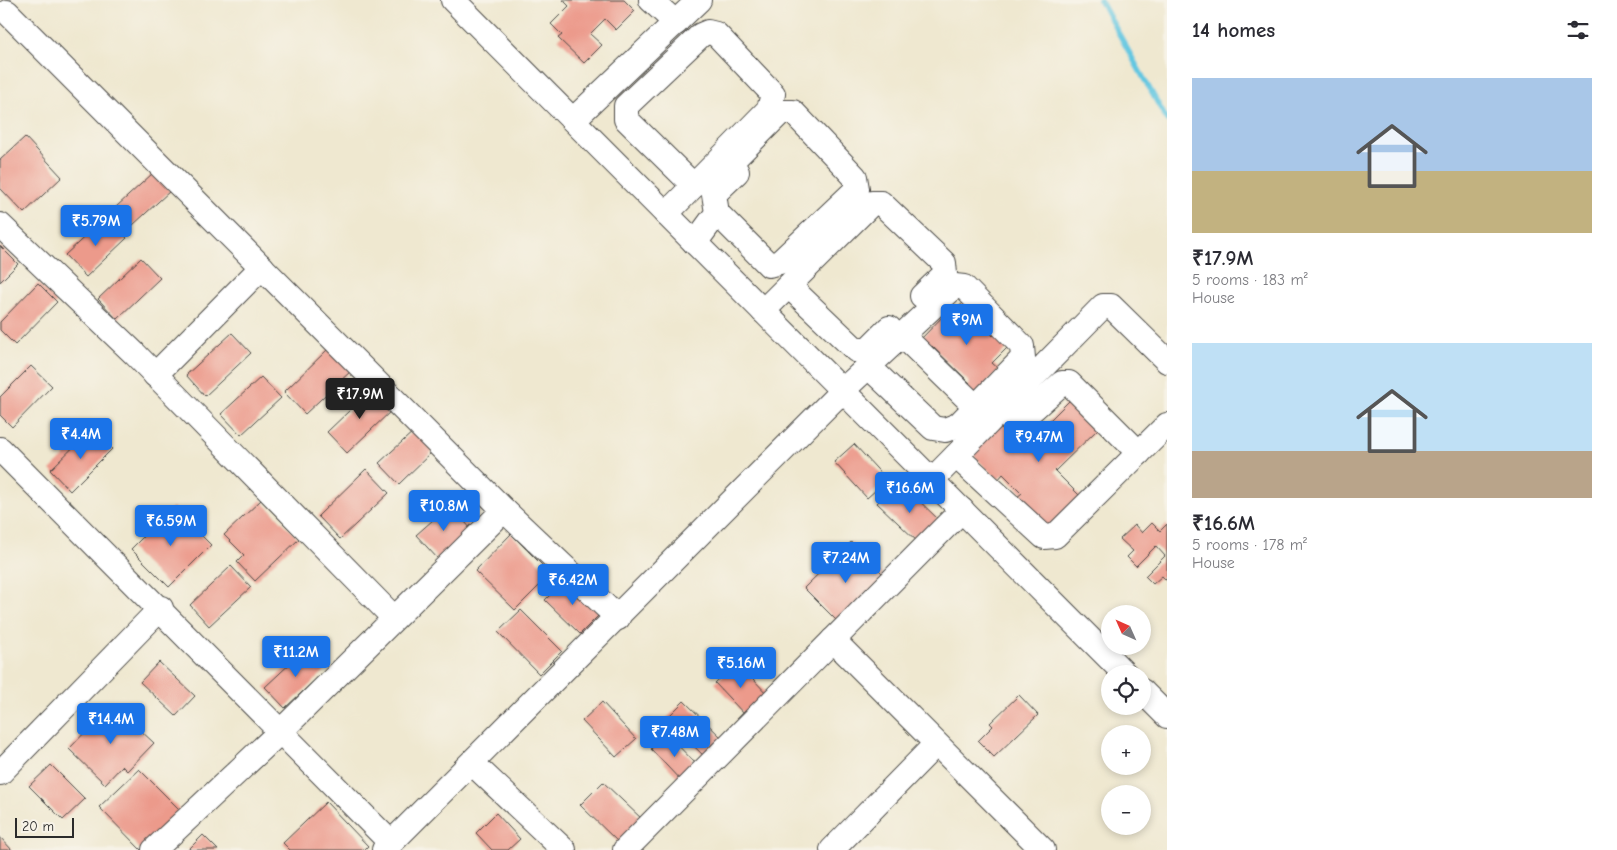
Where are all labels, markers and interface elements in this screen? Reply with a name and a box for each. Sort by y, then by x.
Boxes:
icon: filters [1564,16,1592,44]
text: 14 homes [1192,18,1275,42]
icon: home [1347,111,1437,201]
pin: ₹5.79M [55,204,137,247]
text: ₹5.79M [72,212,120,230]
text: ₹17.9M [1192,246,1253,270]
text: 5 rooms · 183 m² [1192,271,1308,289]
text: House [1192,289,1235,307]
pin: ₹9M [943,304,991,346]
text: ₹9M [952,311,982,329]
icon: home [1347,376,1437,466]
pin: ₹17.9M [319,378,401,420]
text: ₹17.9M [337,385,383,403]
pin: ₹4.4M [46,418,116,460]
pin: ₹9.47M [998,420,1080,463]
text: ₹4.4M [61,425,101,443]
text: ₹9.47M [1015,428,1063,446]
pin: ₹16.6M [869,472,951,514]
text: ₹16.6M [886,479,934,497]
pin: ₹10.8M [403,490,485,532]
text: ₹10.8M [420,497,468,515]
pin: ₹6.59M [130,504,212,547]
text: ₹16.6M [1192,511,1255,535]
text: ₹6.59M [146,512,196,530]
text: 5 rooms · 178 m² [1192,536,1307,554]
pin: ₹7.24M [805,542,887,584]
text: ₹7.24M [822,549,870,567]
text: House [1192,554,1235,572]
pin: ₹6.42M [532,564,614,606]
text: ₹6.42M [549,571,597,589]
north arrow [1101,605,1151,655]
map controls [1101,605,1151,835]
pin: ₹11.2M [255,636,337,678]
text: ₹11.2M [273,643,319,661]
pin: ₹5.16M [700,646,782,689]
text: ₹5.16M [717,654,765,672]
button: locate [1101,665,1151,715]
pin: ₹14.4M [70,702,152,745]
text: ₹14.4M [88,710,134,728]
pin: ₹7.48M [634,716,716,758]
text: ₹7.48M [651,723,699,741]
button: + [1101,725,1151,775]
button: − [1101,785,1151,835]
scale bar [15,815,74,838]
text: 20 m [22,818,54,835]

